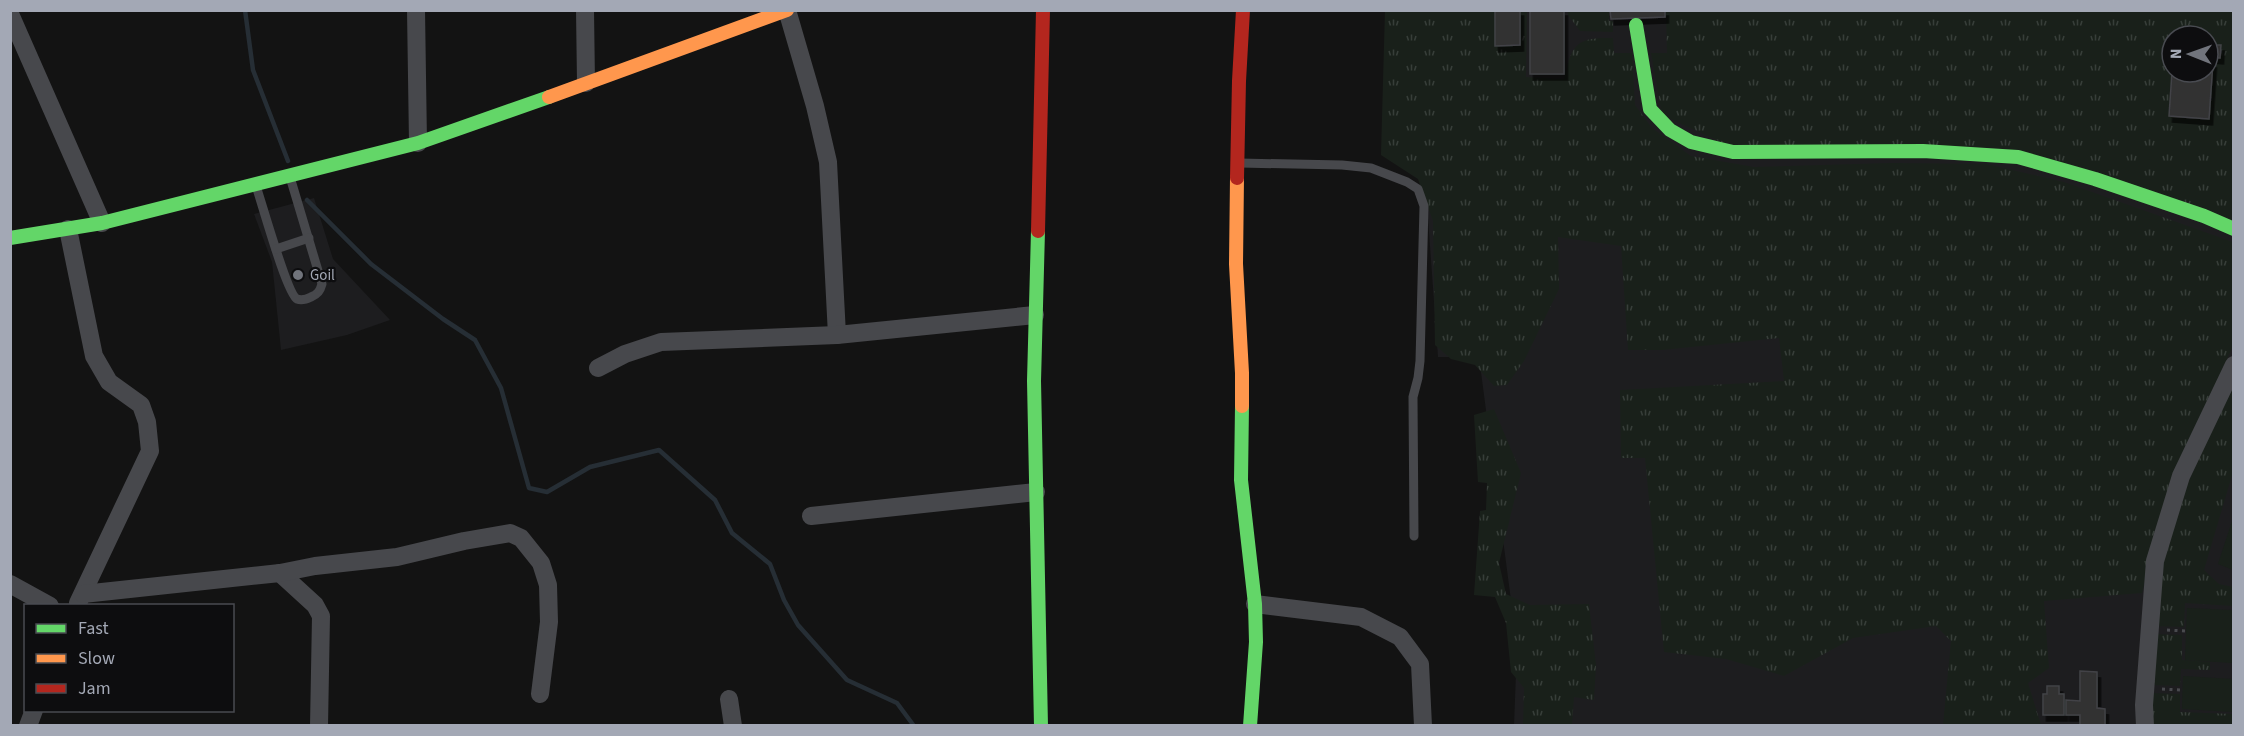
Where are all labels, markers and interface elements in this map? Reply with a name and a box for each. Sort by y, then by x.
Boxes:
north arrow [2160,24,2220,84]
text: N [2165,48,2187,59]
place label: Goil [310,265,335,286]
marker: Goil [291,268,305,282]
legend [24,604,234,712]
text: Fast [78,616,109,641]
text: Slow [78,646,115,671]
text: Jam [78,676,111,701]

